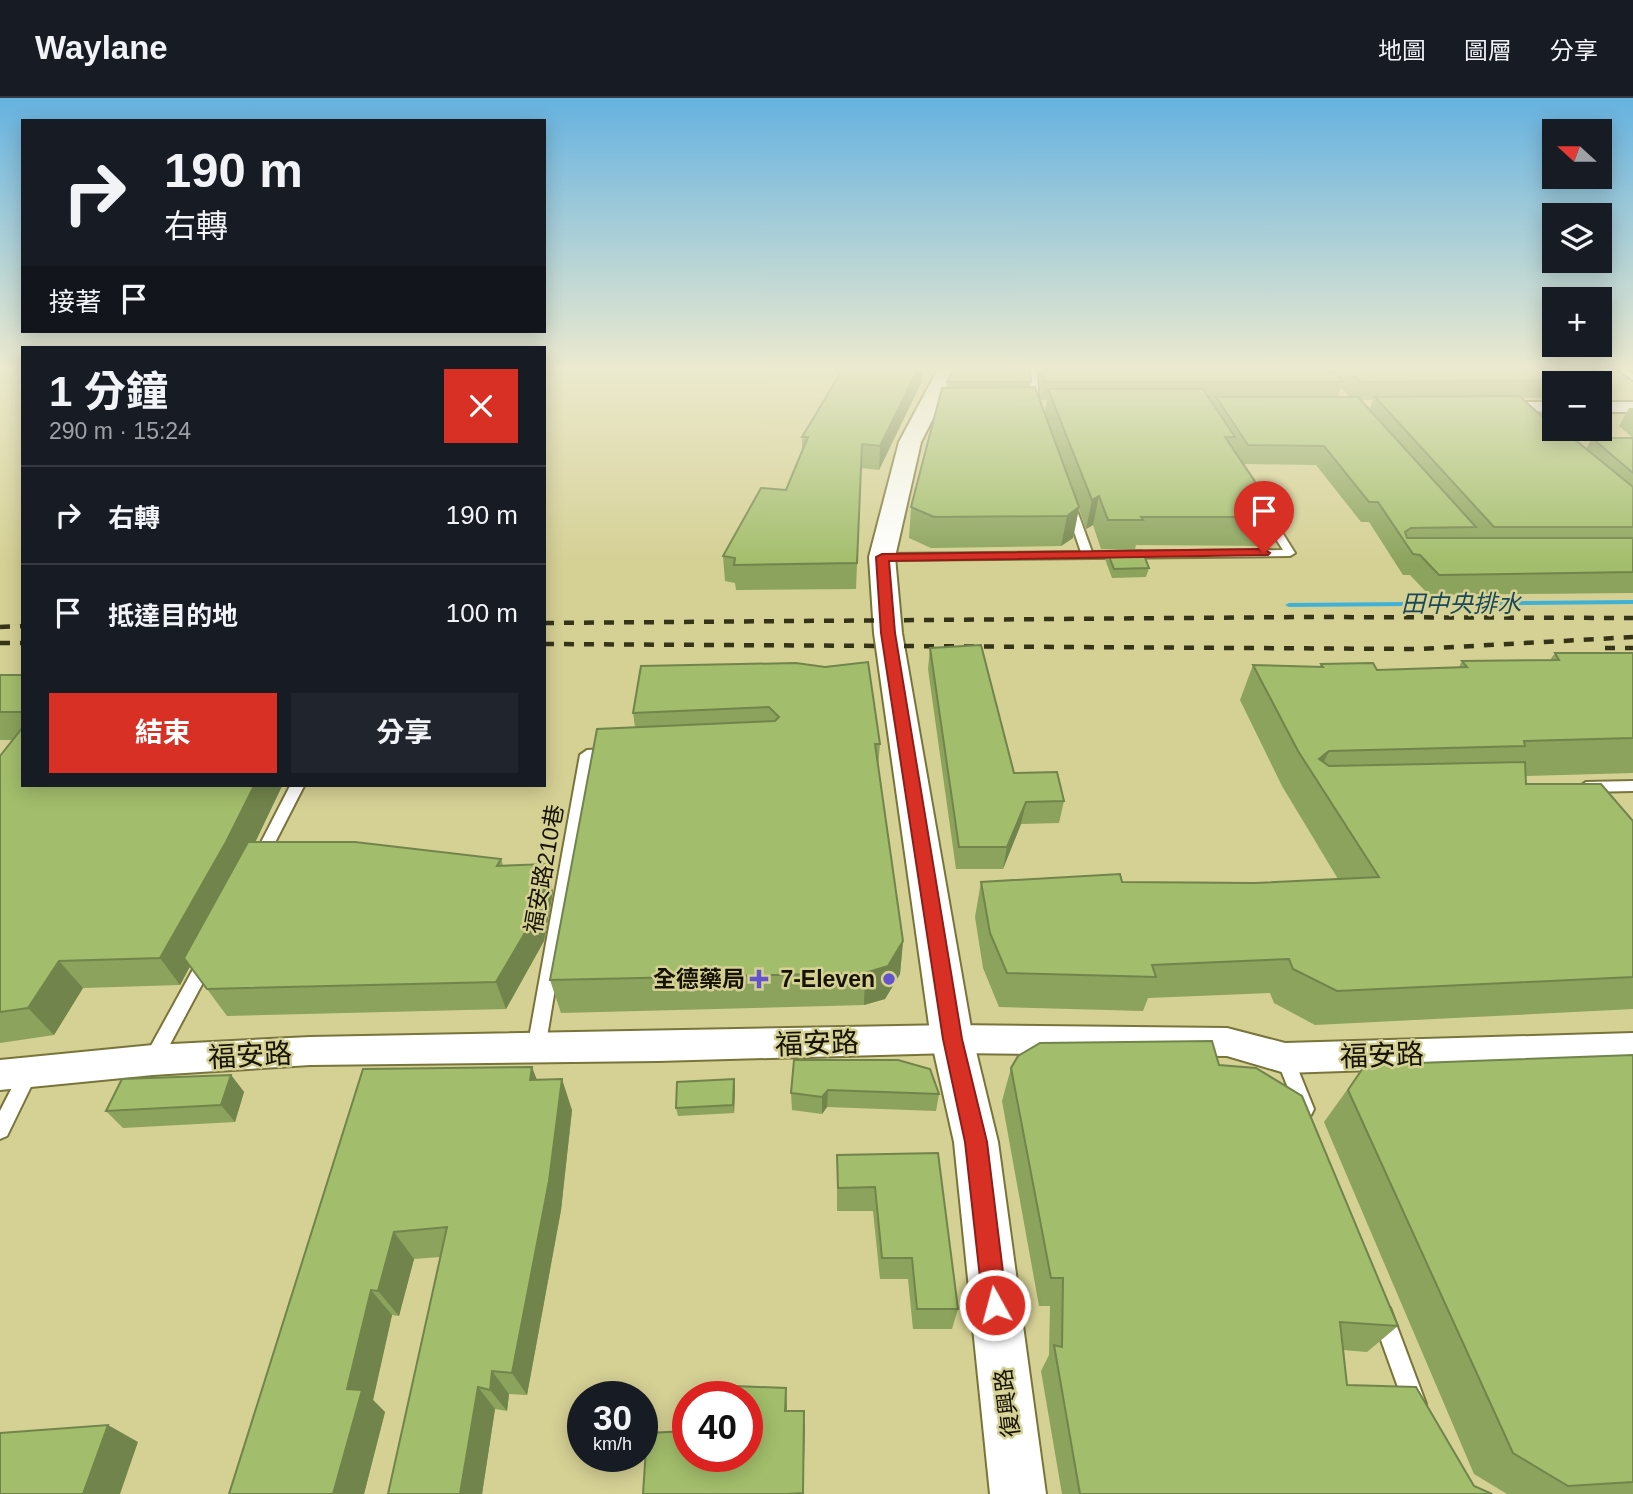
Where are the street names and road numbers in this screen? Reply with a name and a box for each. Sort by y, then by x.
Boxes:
street label: 福安路210巷 [520,803,568,935]
street label: 福安路 [774,1027,860,1060]
street label: 福安路 [207,1038,293,1073]
street label: 福安路 [1339,1039,1425,1072]
street label: 復興路 [990,1367,1024,1439]

